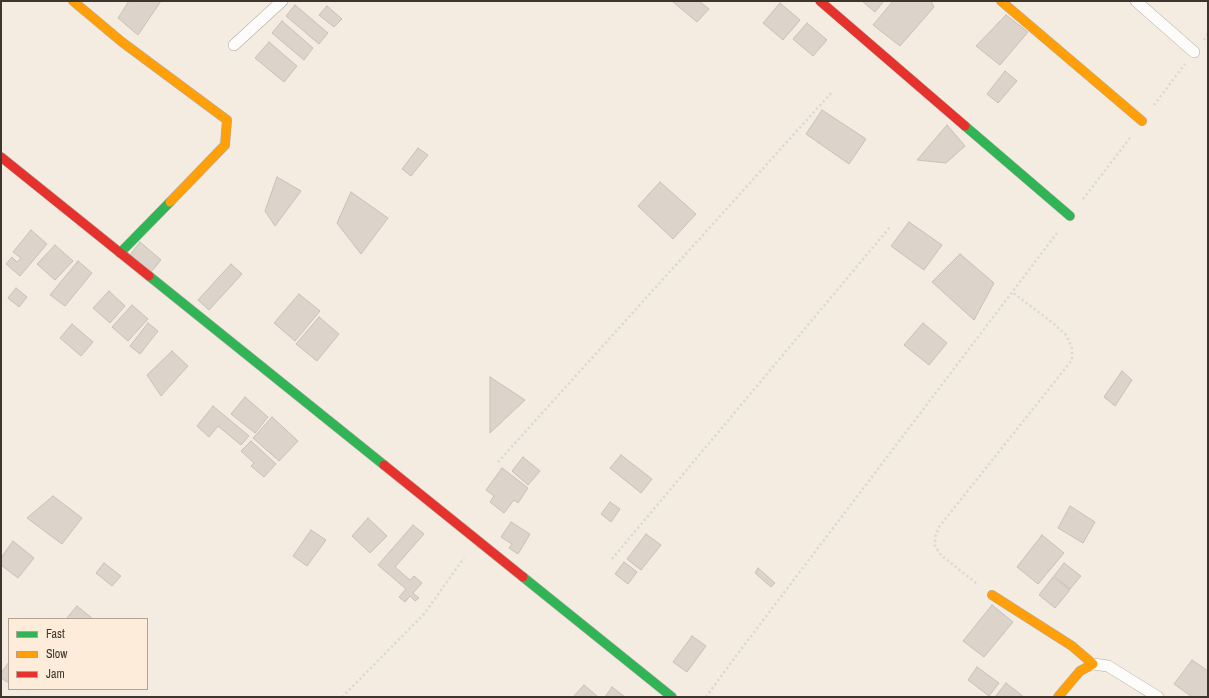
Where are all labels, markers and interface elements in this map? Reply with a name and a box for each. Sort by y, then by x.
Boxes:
legend [8,618,148,690]
text: Fast [46,626,65,642]
text: Slow [46,646,67,662]
text: Jam [46,666,65,682]

